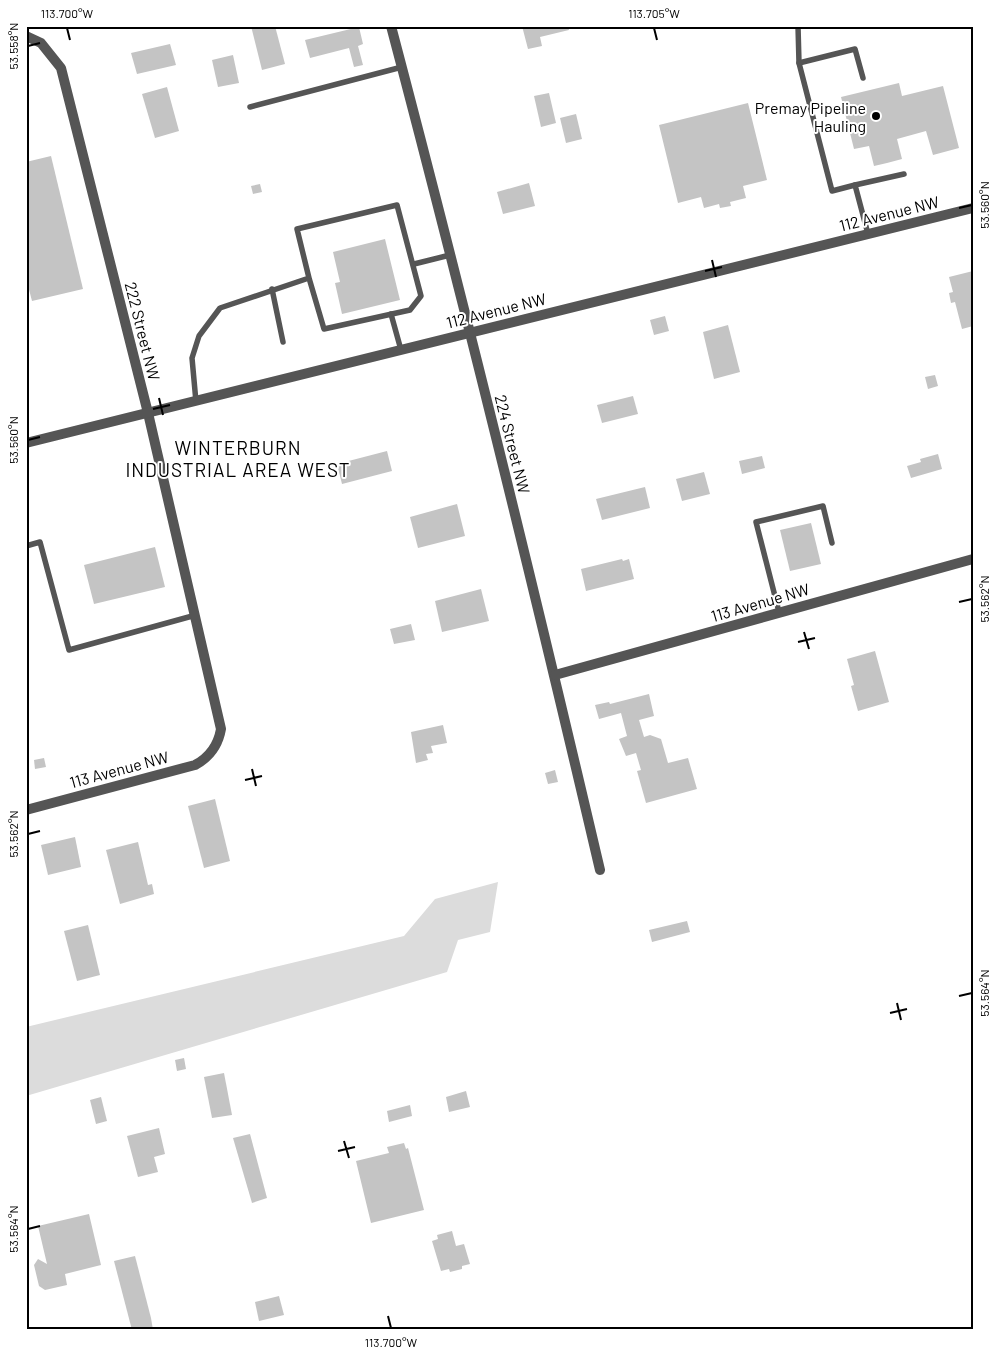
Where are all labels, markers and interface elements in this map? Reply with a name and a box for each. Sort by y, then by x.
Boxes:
text: 113.700°W [41,6,94,20]
text: 113.705°W [628,6,680,20]
text: 53.558°N [6,23,20,69]
place label: Premay Pipeline Hauling [755,98,866,135]
marker: Premay Pipeline Hauling [870,110,882,122]
text: 53.560°N [977,181,991,229]
street label: 112 Avenue NW [837,191,941,235]
street label: 222 Street NW [122,280,164,382]
street label: 112 Avenue NW [444,288,548,332]
street label: 224 Street NW [492,393,534,495]
text: 53.560°N [6,416,20,464]
district label: WINTERBURN INDUSTRIAL AREA WEST [125,436,351,481]
text: 53.562°N [977,575,991,623]
street label: 113 Avenue NW [709,579,811,625]
street label: 113 Avenue NW [67,747,171,791]
text: 53.562°N [6,810,20,858]
text: 53.564°N [977,969,991,1017]
text: 53.564°N [6,1205,20,1253]
text: 113.700°W [365,1335,418,1349]

